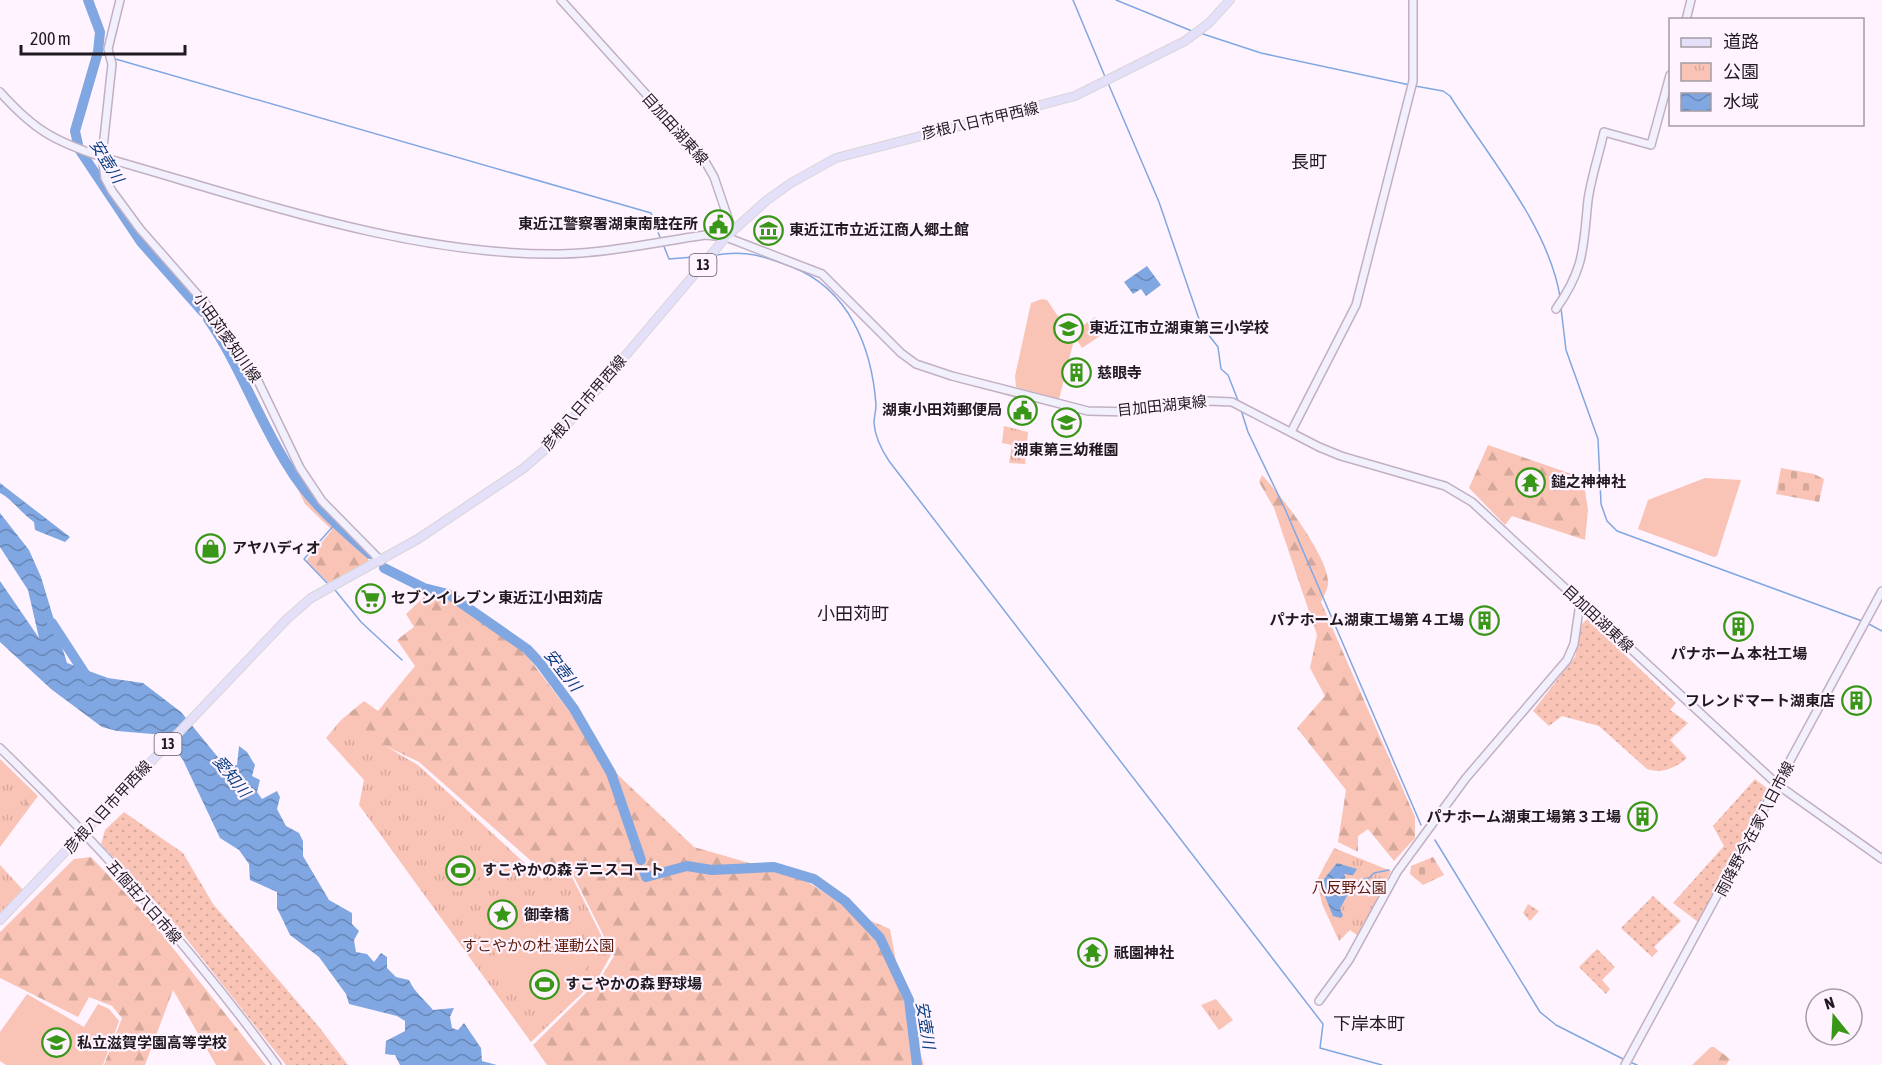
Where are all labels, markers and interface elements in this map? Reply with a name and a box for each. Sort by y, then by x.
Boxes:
scale bar [21,18,184,56]
legend [1669,18,1864,126]
text: 200 m [30,28,71,49]
text: 道路 [1723,31,1759,52]
text: 公園 [1723,61,1759,82]
street label: 目加田湖東線 [639,90,712,168]
text: 水域 [1723,91,1759,112]
street label: 彦根八日市甲西線 [920,99,1040,142]
water label: 安壺川 [87,136,128,188]
district label: 長町 [1291,151,1327,172]
public building icon: 東近江警察署湖東南駐在所 [703,208,735,240]
museum icon: 東近江市立近江商人郷土館 [752,214,784,246]
place label: 東近江警察署湖東南駐在所 [518,215,698,232]
place label: 東近江市立近江商人郷土館 [789,221,969,238]
road number: 13 [690,254,716,276]
street label: 小田苅愛知川線 [190,290,264,386]
school or university icon: 東近江市立湖東第三小学校 [1052,312,1084,344]
place label: 東近江市立湖東第三小学校 [1089,319,1269,336]
street label: 彦根八日市甲西線 [538,352,629,454]
building icon: 慈眼寺 [1060,357,1092,389]
place label: 慈眼寺 [1097,364,1142,381]
street label: 目加田湖東線 [1116,392,1208,419]
public building icon: 湖東小田苅郵便局 [1007,394,1039,426]
place label: 湖東小田苅郵便局 [882,401,1002,418]
school or university icon: 湖東第三幼稚園 [1050,407,1082,439]
place label: 湖東第三幼稚園 [1013,441,1119,458]
temple icon: 鎚之神神社 [1514,466,1546,498]
place label: 鎚之神神社 [1551,473,1626,490]
shop icon: アヤハディオ [195,532,227,564]
place label: アヤハディオ [232,539,321,556]
supermarket icon: セブンイレブン 東近江小田苅店 [354,582,386,614]
street label: 目加田湖東線 [1560,582,1637,656]
place label: セブンイレブン 東近江小田苅店 [391,589,603,606]
district label: 小田苅町 [817,603,889,624]
building icon: パナホーム湖東工場第４工場 [1469,604,1501,636]
place label: パナホーム湖東工場第４工場 [1269,611,1464,628]
building icon: パナホーム 本社工場 [1723,611,1755,643]
place label: パナホーム 本社工場 [1671,645,1807,662]
water label: 安壺川 [541,646,586,696]
building icon: フレンドマート湖東店 [1840,685,1872,717]
place label: フレンドマート湖東店 [1685,692,1835,709]
road number: 13 [154,733,182,755]
water label: 愛知川 [210,752,255,802]
street label: 彦根八日市甲西線 [60,757,155,856]
street label: 雨降野今在家八日市線 [1712,759,1797,899]
building icon: パナホーム湖東工場第３工場 [1626,801,1658,833]
place label: パナホーム湖東工場第３工場 [1426,808,1621,825]
sports icon: すこやかの森 テニスコート [445,854,477,886]
street label: 五個荘八日市線 [104,856,185,947]
place label: すこやかの森 テニスコート [482,861,664,878]
park label: 八反野公園 [1311,879,1387,896]
place icon: 御幸橋 [487,899,519,931]
place label: 御幸橋 [524,906,570,923]
park label: すこやかの杜 運動公園 [462,937,614,954]
temple icon: 祇園神社 [1077,937,1109,969]
place label: 祇園神社 [1114,944,1174,961]
sports icon: すこやかの森 野球場 [528,968,560,1000]
place label: すこやかの森 野球場 [565,975,702,992]
north arrow [1804,987,1864,1047]
text: N [1822,993,1837,1013]
water label: 安壺川 [913,1000,939,1052]
district label: 下岸本町 [1333,1013,1405,1034]
school or university icon: 私立滋賀学園高等学校 [40,1027,72,1059]
place label: 私立滋賀学園高等学校 [77,1034,227,1051]

